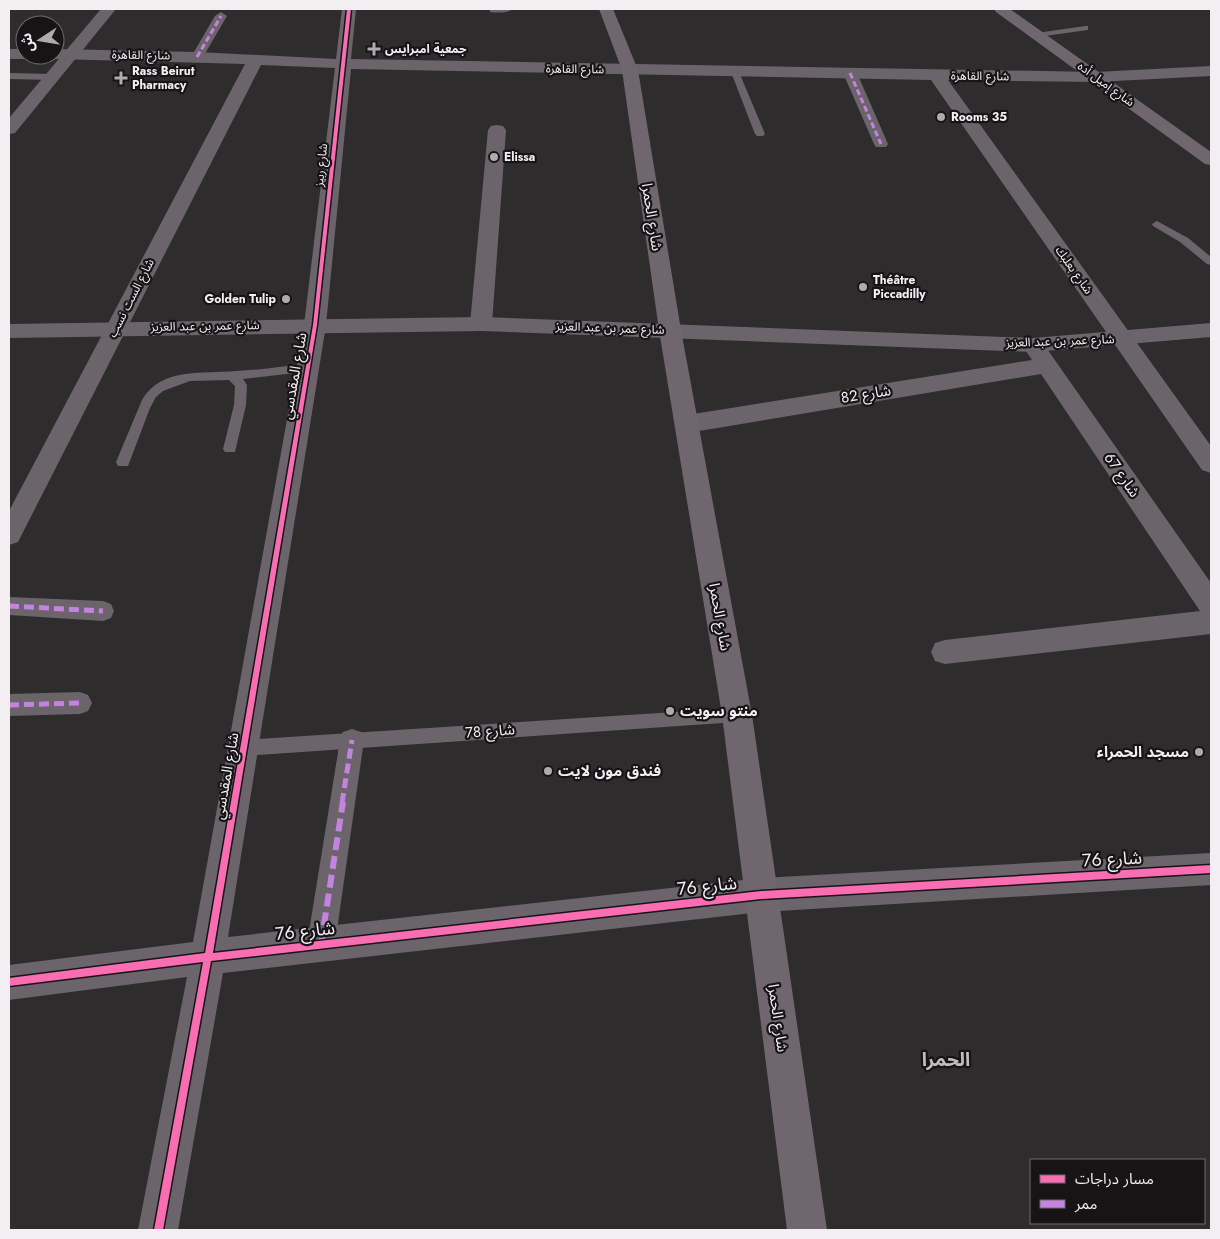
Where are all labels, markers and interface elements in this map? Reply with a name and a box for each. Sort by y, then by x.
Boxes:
north arrow [15,15,65,65]
text: ش [16,31,39,54]
place label: جمعية امبرايس [385,40,467,58]
marker: جمعية امبرايس [367,42,381,56]
street label: شارع القاهرة [112,45,170,65]
street label: شارع إميل أده [1074,57,1138,111]
street label: شارع القاهرة [546,59,604,79]
place label: Rass Beirut Pharmacy [132,62,195,94]
street label: شارع القاهرة [951,66,1009,86]
marker: Rass Beirut Pharmacy [114,71,128,85]
place label: Rooms 35 [951,108,1007,126]
marker: Rooms 35 [935,111,947,123]
street label: شارع ربيز [310,142,332,189]
place label: Elissa [504,148,535,166]
marker: Elissa [488,151,500,163]
street label: شارع الحمرا [635,181,668,253]
street label: شارع بعلبك [1051,242,1097,298]
street label: شارع الست نسب [103,255,159,341]
place label: Théâtre Piccadilly [873,271,926,303]
marker: Théâtre Piccadilly [857,281,869,293]
place label: Golden Tulip [205,290,277,308]
marker: Golden Tulip [280,293,292,305]
street label: شارع عمر بن عبد العزيز [149,316,260,336]
street label: شارع عمر بن عبد العزيز [554,317,665,339]
street label: شارع المقدسي [276,330,314,421]
street label: شارع عمر بن عبد العزيز [1004,330,1115,352]
street label: شارع 82 [839,379,893,410]
street label: شارع 67 [1098,448,1146,503]
street label: شارع الحمرا [702,581,737,653]
place label: منتو سويت [680,700,758,722]
marker: منتو سويت [664,705,676,717]
street label: شارع 78 [464,718,516,745]
street label: شارع المقدسي [208,730,246,821]
place label: مسجد الحمراء [1097,741,1189,763]
marker: مسجد الحمراء [1193,746,1205,758]
place label: فندق مون لايت [558,760,661,782]
marker: فندق مون لايت [542,765,554,777]
street label: شارع 76 [1081,844,1143,875]
street label: شارع 76 [676,870,738,903]
street label: شارع 76 [274,915,336,948]
street label: شارع الحمرا [761,983,794,1054]
district label: الحمرا [922,1046,970,1073]
legend [1030,1159,1205,1224]
text: مسار دراجات [1075,1168,1154,1190]
text: ممر [1074,1193,1098,1215]

